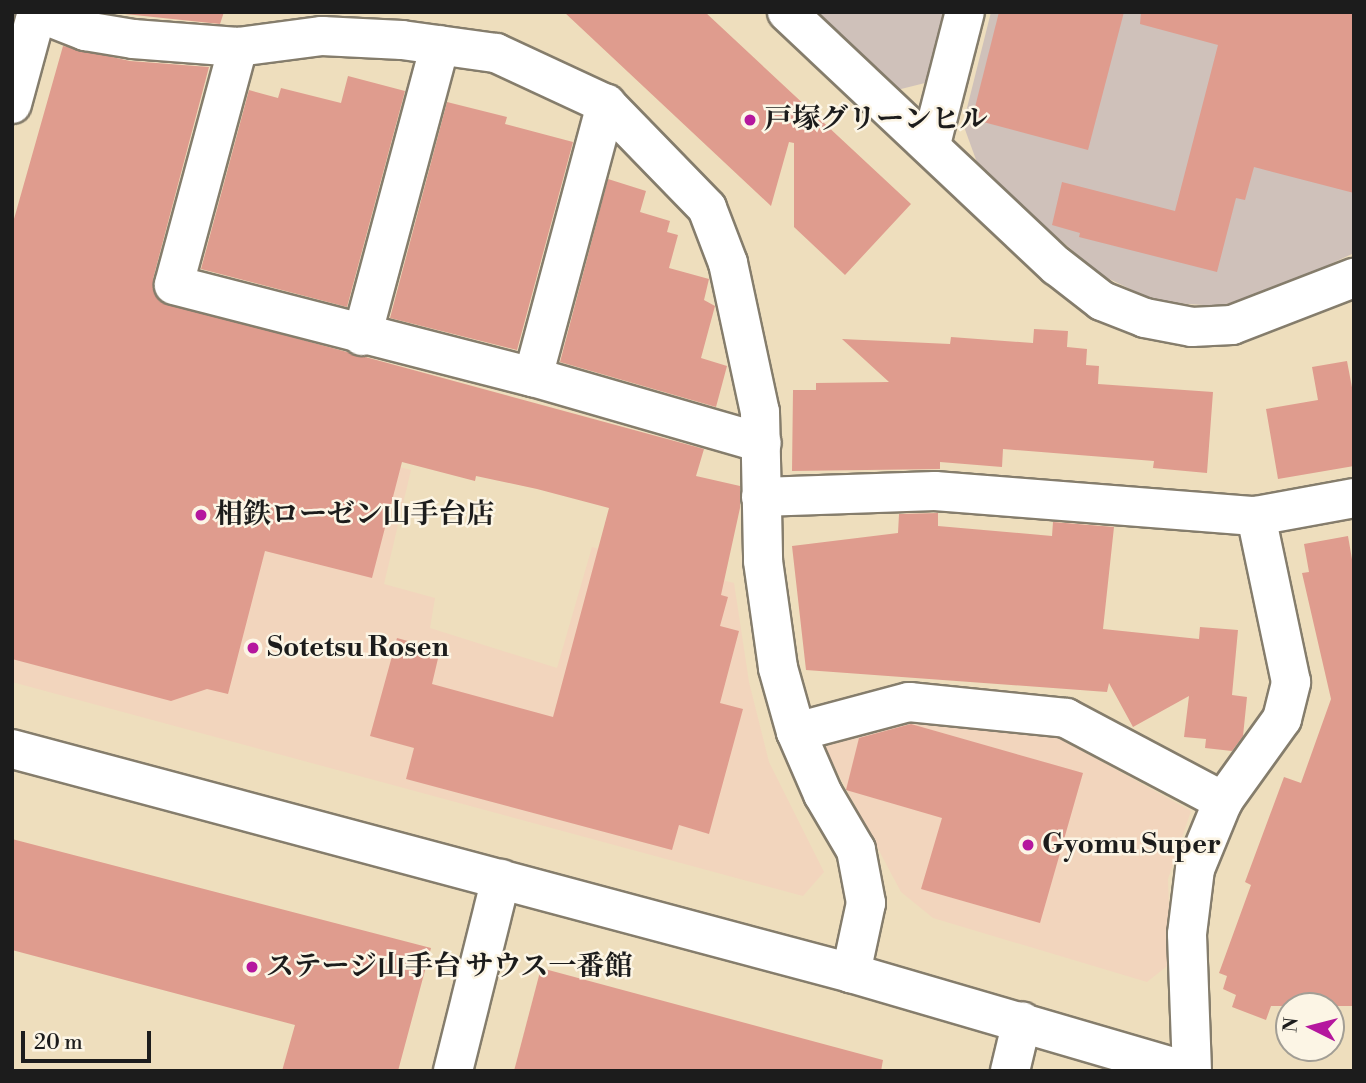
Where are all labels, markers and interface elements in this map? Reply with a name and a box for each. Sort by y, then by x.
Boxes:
place label: 戸塚グリーンヒル [764,103,988,137]
marker: 戸塚グリーンヒル [742,112,758,128]
place label: 相鉄ローゼン山手台店 [215,498,495,532]
marker: 相鉄ローゼン山手台店 [193,507,209,523]
place label: Sotetsu Rosen [267,631,449,665]
marker: Sotetsu Rosen [245,640,261,656]
place label: Gyomu Super [1042,828,1221,862]
marker: Gyomu Super [1020,837,1036,853]
place label: ステージ山手台 サウス一番館 [266,950,634,984]
marker: ステージ山手台 サウス一番館 [244,959,260,975]
north arrow [1275,992,1345,1062]
scale bar [24,1016,154,1060]
text: N [1278,1016,1304,1034]
text: 20 m [34,1030,83,1056]

